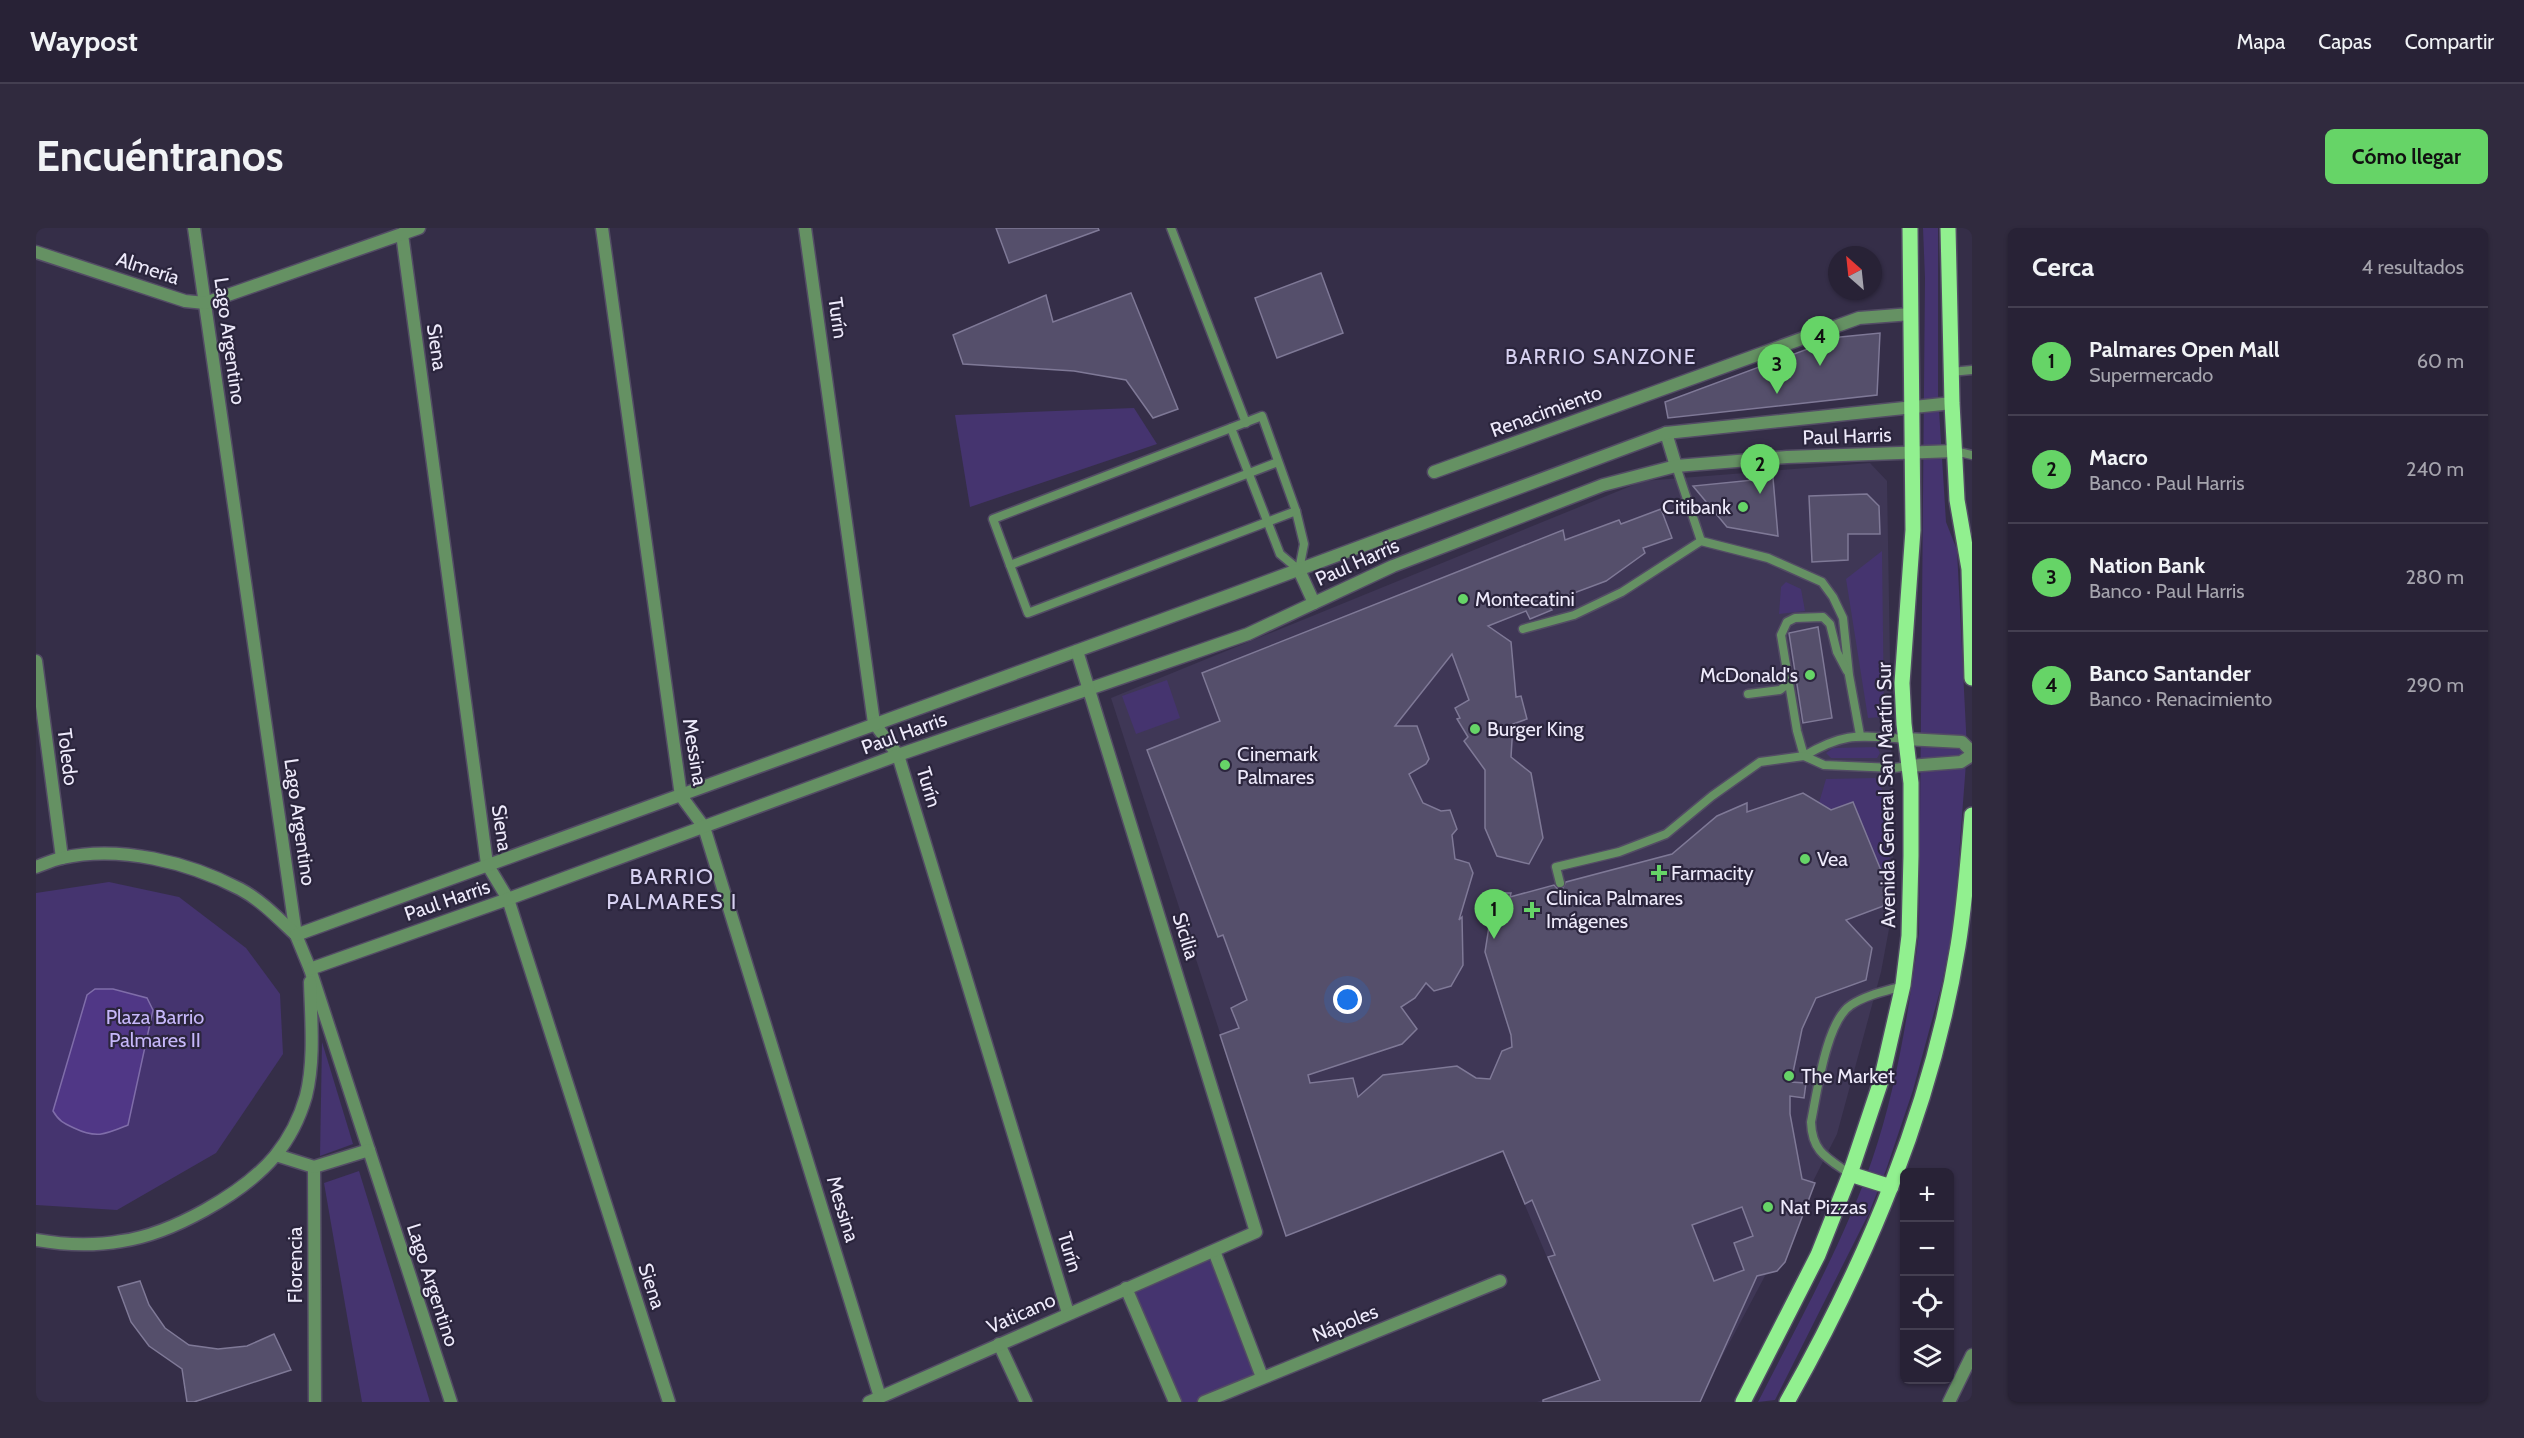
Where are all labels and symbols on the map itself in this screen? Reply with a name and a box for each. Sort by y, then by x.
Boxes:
north arrow [1828,246,1882,300]
street label: Almería [113,247,183,290]
street label: Lago Argentino [209,276,251,406]
street label: Turín [823,296,853,340]
pin: 4 [1800,316,1840,366]
street label: Siena [422,322,452,372]
district label: BARRIO SANZONE [1505,344,1697,369]
pin: 3 [1758,344,1796,394]
street label: Renacimiento [1487,380,1605,442]
street label: Paul Harris [1802,422,1892,450]
pin: 2 [1740,444,1780,494]
place label: Citibank [1662,495,1731,519]
marker: Citibank [1736,500,1750,514]
street label: Paul Harris [1311,533,1403,591]
place label: Montecatini [1475,587,1575,611]
marker: Montecatini [1456,592,1470,606]
street label: Avenida General San Martín Sur [1872,661,1900,928]
place label: McDonald's [1700,663,1798,687]
marker: McDonald's [1803,668,1817,682]
street label: Paul Harris [858,706,950,760]
street label: Messina [678,717,712,788]
place label: Burger King [1487,717,1585,741]
marker: Burger King [1468,722,1482,736]
street label: Toledo [53,727,83,787]
place label: Cinemark Palmares [1237,742,1318,789]
street label: Lago Argentino [279,757,321,887]
marker: Cinemark Palmares [1218,758,1232,772]
street label: Turín [912,764,946,810]
street label: Siena [487,803,517,853]
place label: Vea [1817,847,1848,871]
marker: Vea [1798,852,1812,866]
place label: Farmacity [1671,861,1754,885]
district label: BARRIO PALMARES I [606,863,738,915]
marker: Farmacity [1652,866,1666,880]
street label: Paul Harris [401,874,493,926]
place label: Clinica Palmares Imágenes [1546,886,1683,933]
pin: 1 [1474,890,1514,939]
marker: Clinica Palmares Imágenes [1523,901,1541,919]
street label: Sicilia [1168,910,1205,963]
your location [1333,985,1362,1014]
park label: Plaza Barrio Palmares II [106,1005,204,1052]
place label: The Market [1801,1064,1895,1088]
marker: The Market [1782,1069,1796,1083]
street label: Messina [822,1173,865,1245]
place label: Nat Pizzas [1780,1195,1867,1219]
marker: Nat Pizzas [1761,1200,1775,1214]
street label: Lago Argentino [402,1220,464,1350]
street label: Florencia [283,1226,307,1303]
street label: Turín [1053,1229,1087,1275]
street label: Siena [633,1260,671,1312]
street label: Vaticano [983,1287,1059,1339]
street label: Nápoles [1309,1299,1381,1347]

